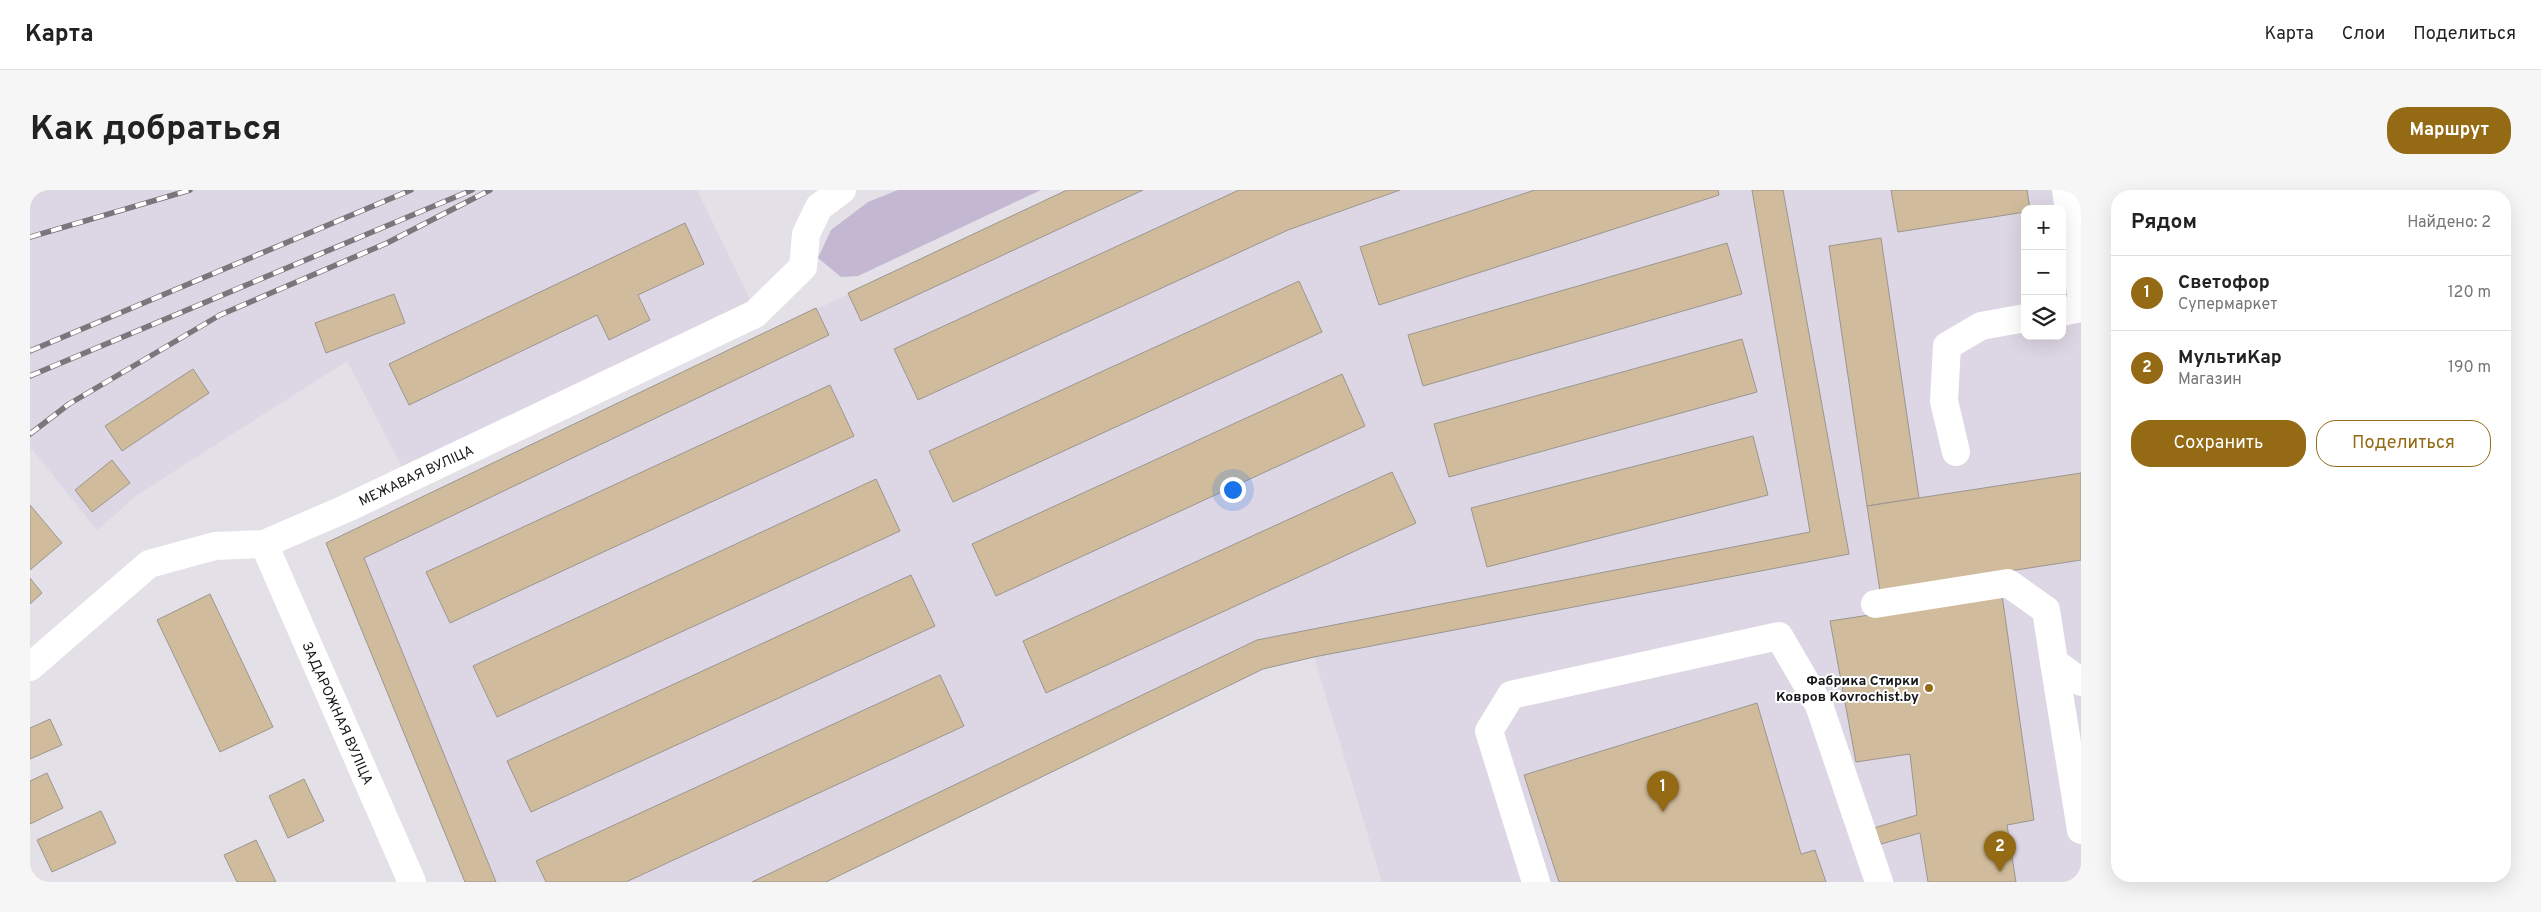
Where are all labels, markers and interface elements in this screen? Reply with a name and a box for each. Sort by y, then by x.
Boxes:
text: Карта [25,20,94,50]
text: Карта [2264,23,2314,46]
text: Слои [2342,23,2385,46]
text: Поделиться [2413,23,2516,46]
button: Маршрут [2387,107,2511,154]
text: Как добраться [30,108,282,152]
map controls [2021,205,2066,340]
button: + [2021,205,2066,250]
text: Рядом [2131,209,2197,236]
text: Найдено: 2 [2407,213,2491,233]
button: − [2021,250,2066,295]
text: Светофор [2178,271,2270,295]
text: 1 [2144,283,2150,303]
text: 120 m [2448,283,2491,303]
button: layers [2021,295,2066,340]
text: Супермаркет [2178,295,2278,315]
text: МультиКар [2178,346,2282,370]
text: 2 [2142,358,2152,378]
text: 190 m [2448,358,2491,378]
text: Магазин [2178,370,2242,390]
button: Сохранить [2131,420,2306,467]
button: Поделиться [2316,420,2491,467]
street label: МЕЖАВАЯ ВУЛІЦА [356,442,477,510]
your location [1220,477,1246,503]
street label: ЗАДАРОЖНАЯ ВУЛІЦА [297,639,376,788]
place label: Фабрика Стирки Ковров Kovrochist.by [1776,673,1919,706]
marker: Фабрика Стирки Ковров Kovrochist.by [1923,682,1935,694]
pin: 1 [1647,771,1679,812]
pin: 2 [1984,831,2016,872]

